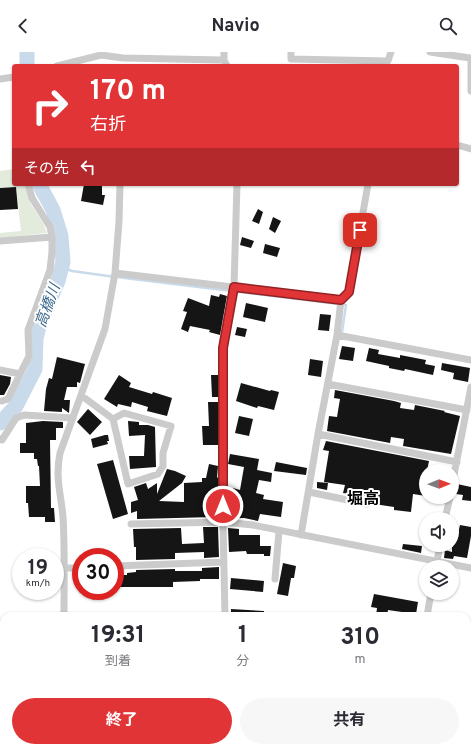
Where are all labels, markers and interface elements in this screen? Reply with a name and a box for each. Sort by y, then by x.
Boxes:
icon: back [12,15,34,37]
text: Navio [211,15,260,38]
icon: search [437,15,459,37]
text: 170 m [90,74,166,110]
icon: right [24,80,76,132]
text: 右折 [90,114,126,137]
icon: left [77,156,99,178]
text: その先 [24,160,69,179]
pin [343,213,377,247]
icon: arrive [349,219,371,241]
water label: 高橋川 [32,280,66,330]
north arrow [419,464,459,504]
map controls [419,464,459,600]
position arrow [202,485,244,527]
district label: 堀高 [347,490,379,510]
button: sound [419,512,459,552]
speed limit sign: 30 [72,548,124,600]
text: 19 [28,556,48,582]
button: layers [419,560,459,600]
text: km/h [26,577,50,590]
text: 19:31 [91,621,145,651]
text: 1 [238,621,248,651]
text: 310 [340,623,380,653]
text: m [355,652,366,668]
text: 到着 [105,654,131,670]
text: 分 [236,654,249,670]
button: 終了 [12,698,232,744]
button: 共有 [240,698,459,744]

